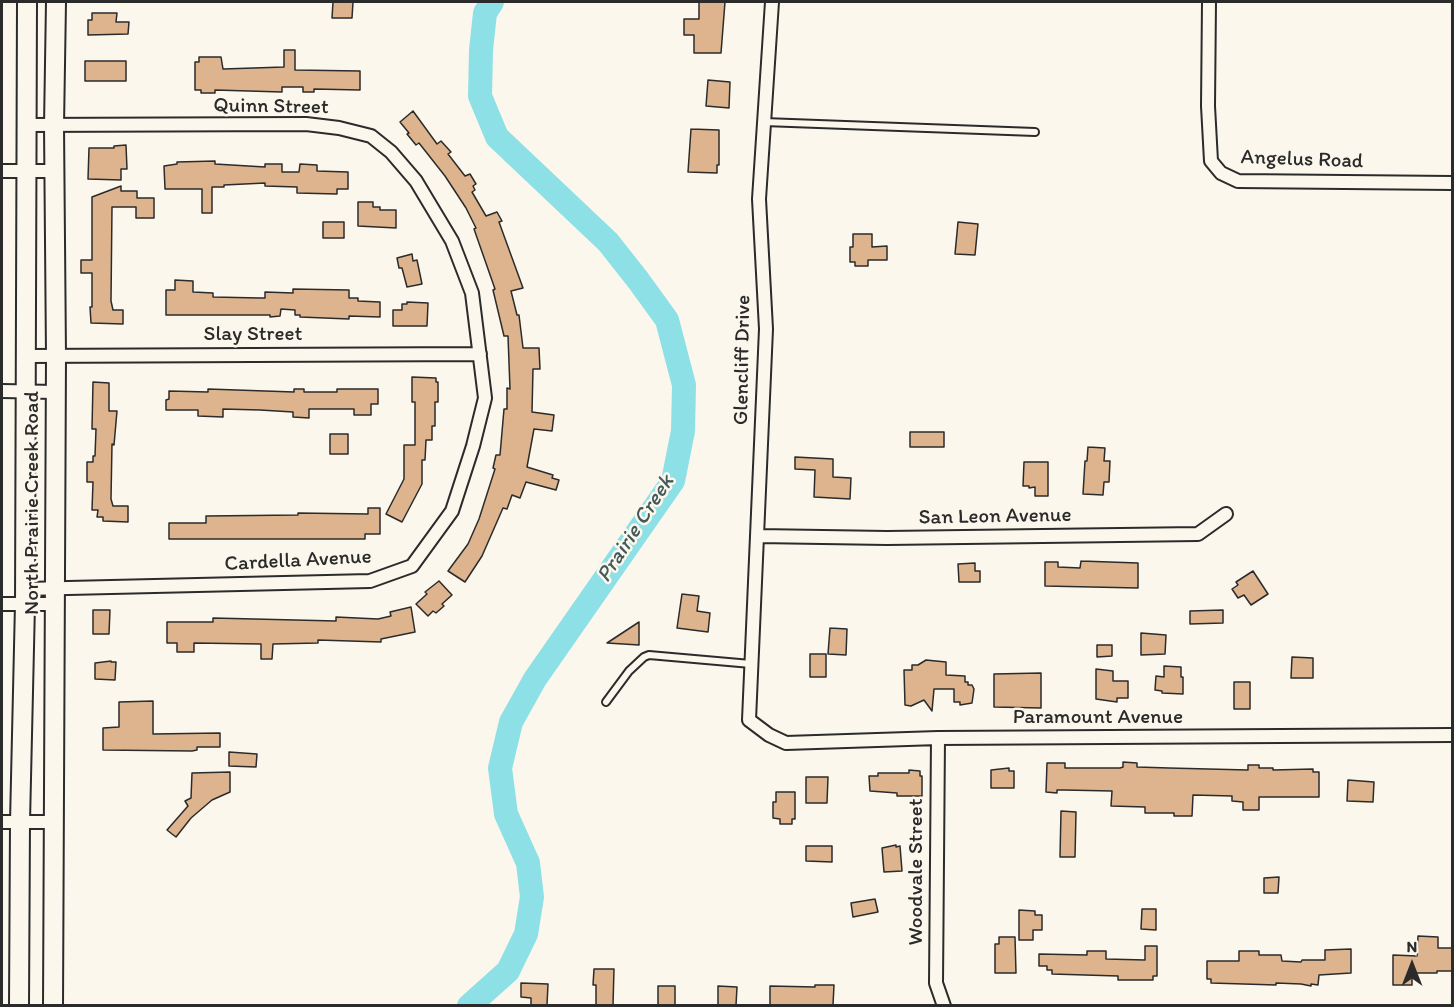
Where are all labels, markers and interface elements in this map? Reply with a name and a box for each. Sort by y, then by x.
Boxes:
street label: Quinn Street [213,93,329,121]
street label: Angelus Road [1240,145,1364,175]
street label: Glencliff Drive [729,295,757,425]
street label: Slay Street [204,322,302,348]
street label: North Prairie Creek Road [20,391,46,615]
water label: Prairie Creek [592,470,680,588]
street label: San Leon Avenue [918,503,1072,531]
street label: Cardella Avenue [224,545,372,577]
street label: Paramount Avenue [1013,705,1183,731]
street label: Woodvale Street [904,798,930,946]
north arrow [1382,935,1442,995]
text: N [1407,937,1417,956]

